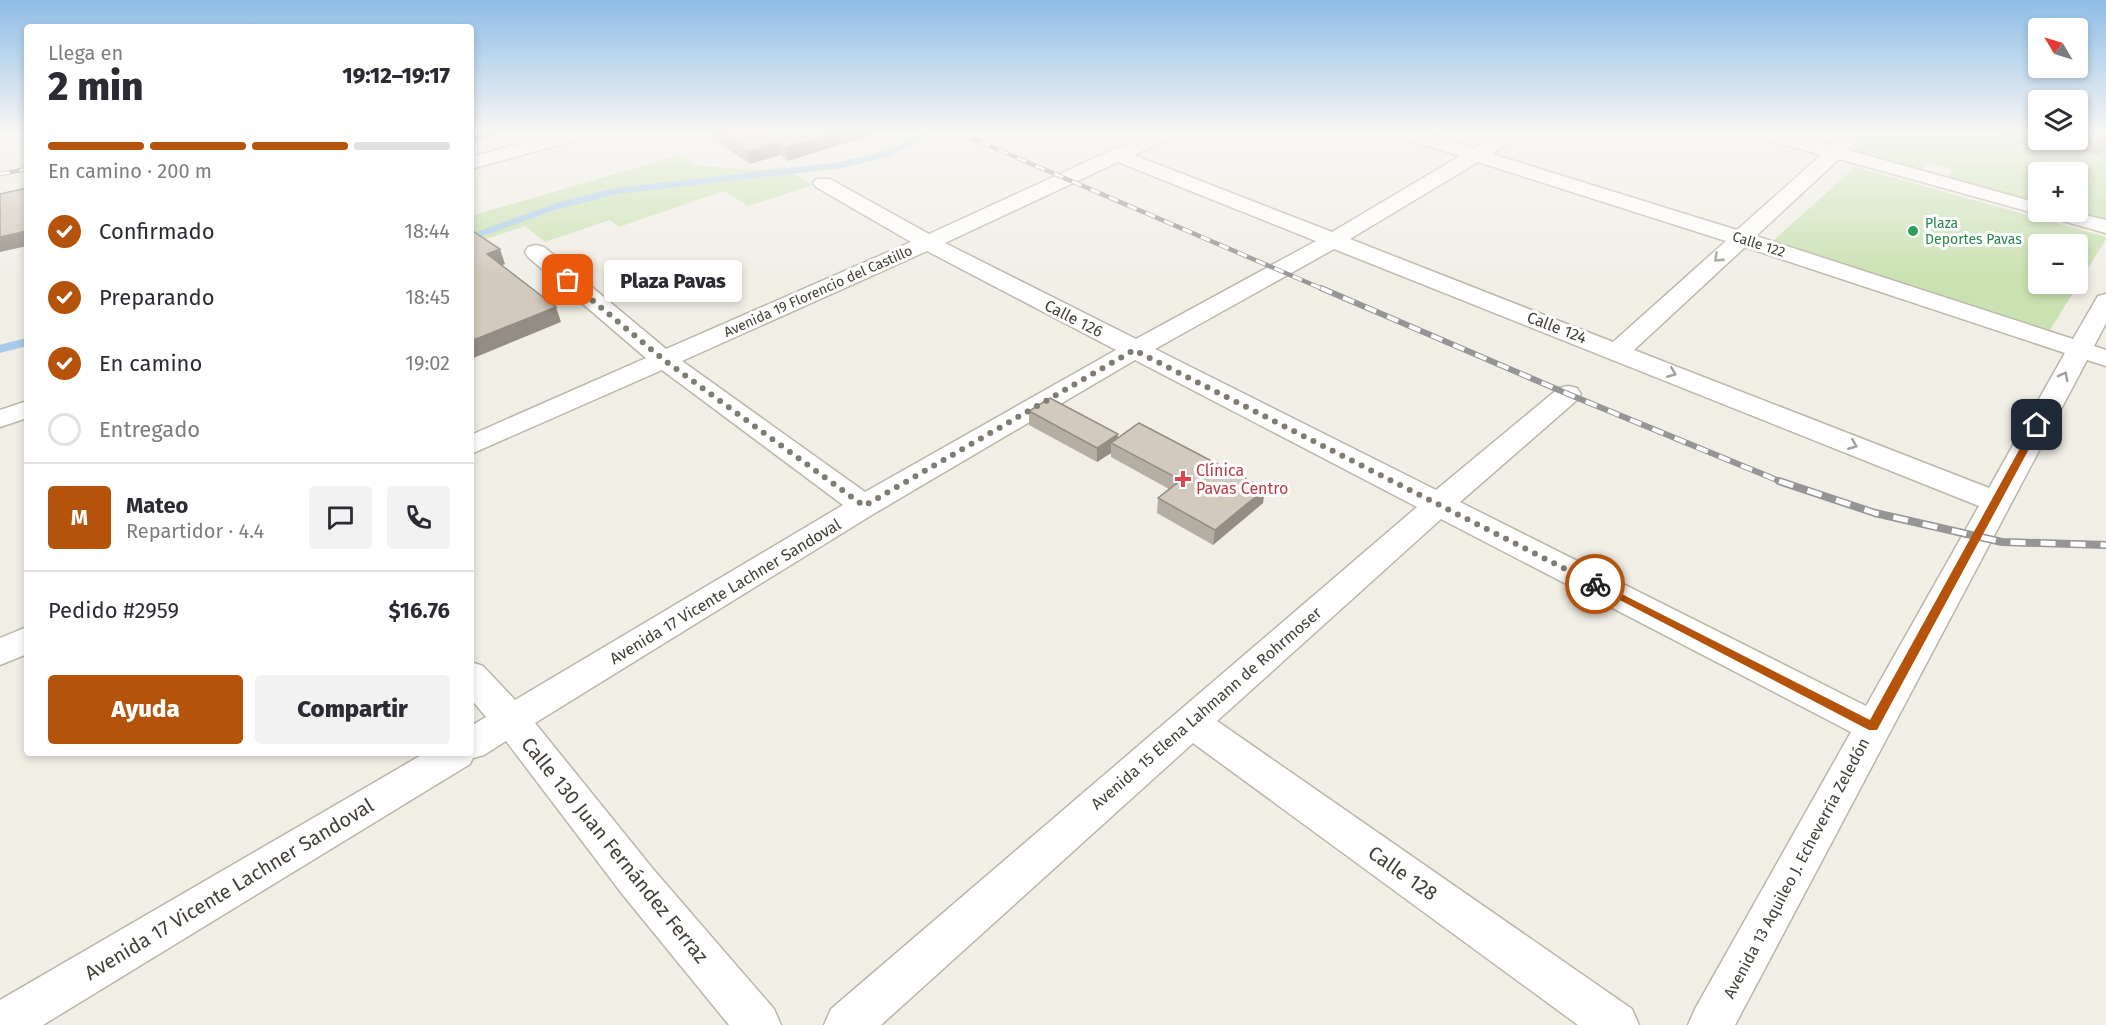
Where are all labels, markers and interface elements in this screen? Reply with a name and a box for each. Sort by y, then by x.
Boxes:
north arrow [2028,18,2088,78]
map controls [2028,18,2088,294]
text: Llega en [48,41,123,65]
text: 19:12–19:17 [342,62,450,89]
text: 2 min [48,64,144,110]
button: layers [2028,90,2088,150]
text: En camino · 200 m [48,159,212,183]
button: + [2028,162,2088,222]
icon: check [48,215,81,248]
place label: Plaza Deportes Pavas [1925,215,2022,248]
text: Confirmado [99,218,215,245]
text: 18:44 [404,219,450,243]
marker: Plaza Deportes Pavas [1906,224,1920,238]
street label: Calle 122 [1730,228,1787,261]
button: − [2028,234,2088,294]
street label: Avenida 19 Florencio del Castillo [721,242,915,341]
one-way arrow [1714,251,1725,262]
pin [542,254,593,305]
callout: Plaza Pavas [604,259,742,301]
icon: bag [551,263,584,296]
text: Plaza Pavas [620,269,726,293]
icon: check [48,281,81,314]
text: Preparando [99,284,215,311]
text: 18:45 [405,285,450,309]
street label: Calle 126 [1041,296,1106,341]
street label: Calle 124 [1524,307,1590,348]
icon: check [48,347,81,380]
text: En camino [99,350,202,377]
text: 19:02 [405,351,450,375]
one-way arrow [1666,365,1677,378]
one-way arrow [2057,372,2068,382]
pin [2011,399,2062,450]
icon: home [2020,408,2053,441]
text: Entregado [99,416,200,443]
one-way arrow [1847,438,1858,450]
place label: Clínica Pavas Centro [1196,461,1288,498]
marker: Clínica Pavas Centro [1174,470,1192,488]
button: chat [309,486,372,549]
button: phone [387,486,450,549]
text: Mateo [126,492,188,519]
text: M [71,504,88,531]
street label: Avenida 17 Vicente Lachner Sandoval [606,515,845,668]
text: Repartidor · 4.4 [126,519,264,543]
courier [1565,554,1625,614]
icon: bike [1579,568,1612,601]
text: Pedido #2959 [48,597,179,624]
text: $16.76 [389,597,450,624]
street label: Avenida 15 Elena Lahmann de Rohrmoser [1087,603,1326,814]
button: Ayuda [48,675,243,744]
button: Compartir [255,675,450,744]
street label: Calle 130 Juan Fernández Ferraz [516,732,714,968]
street label: Avenida 13 Aquileo J. Echeverría Zeledón [1719,735,1873,1002]
street label: Avenida 17 Vicente Lachner Sandoval [80,793,378,985]
street label: Calle 128 [1364,840,1442,906]

